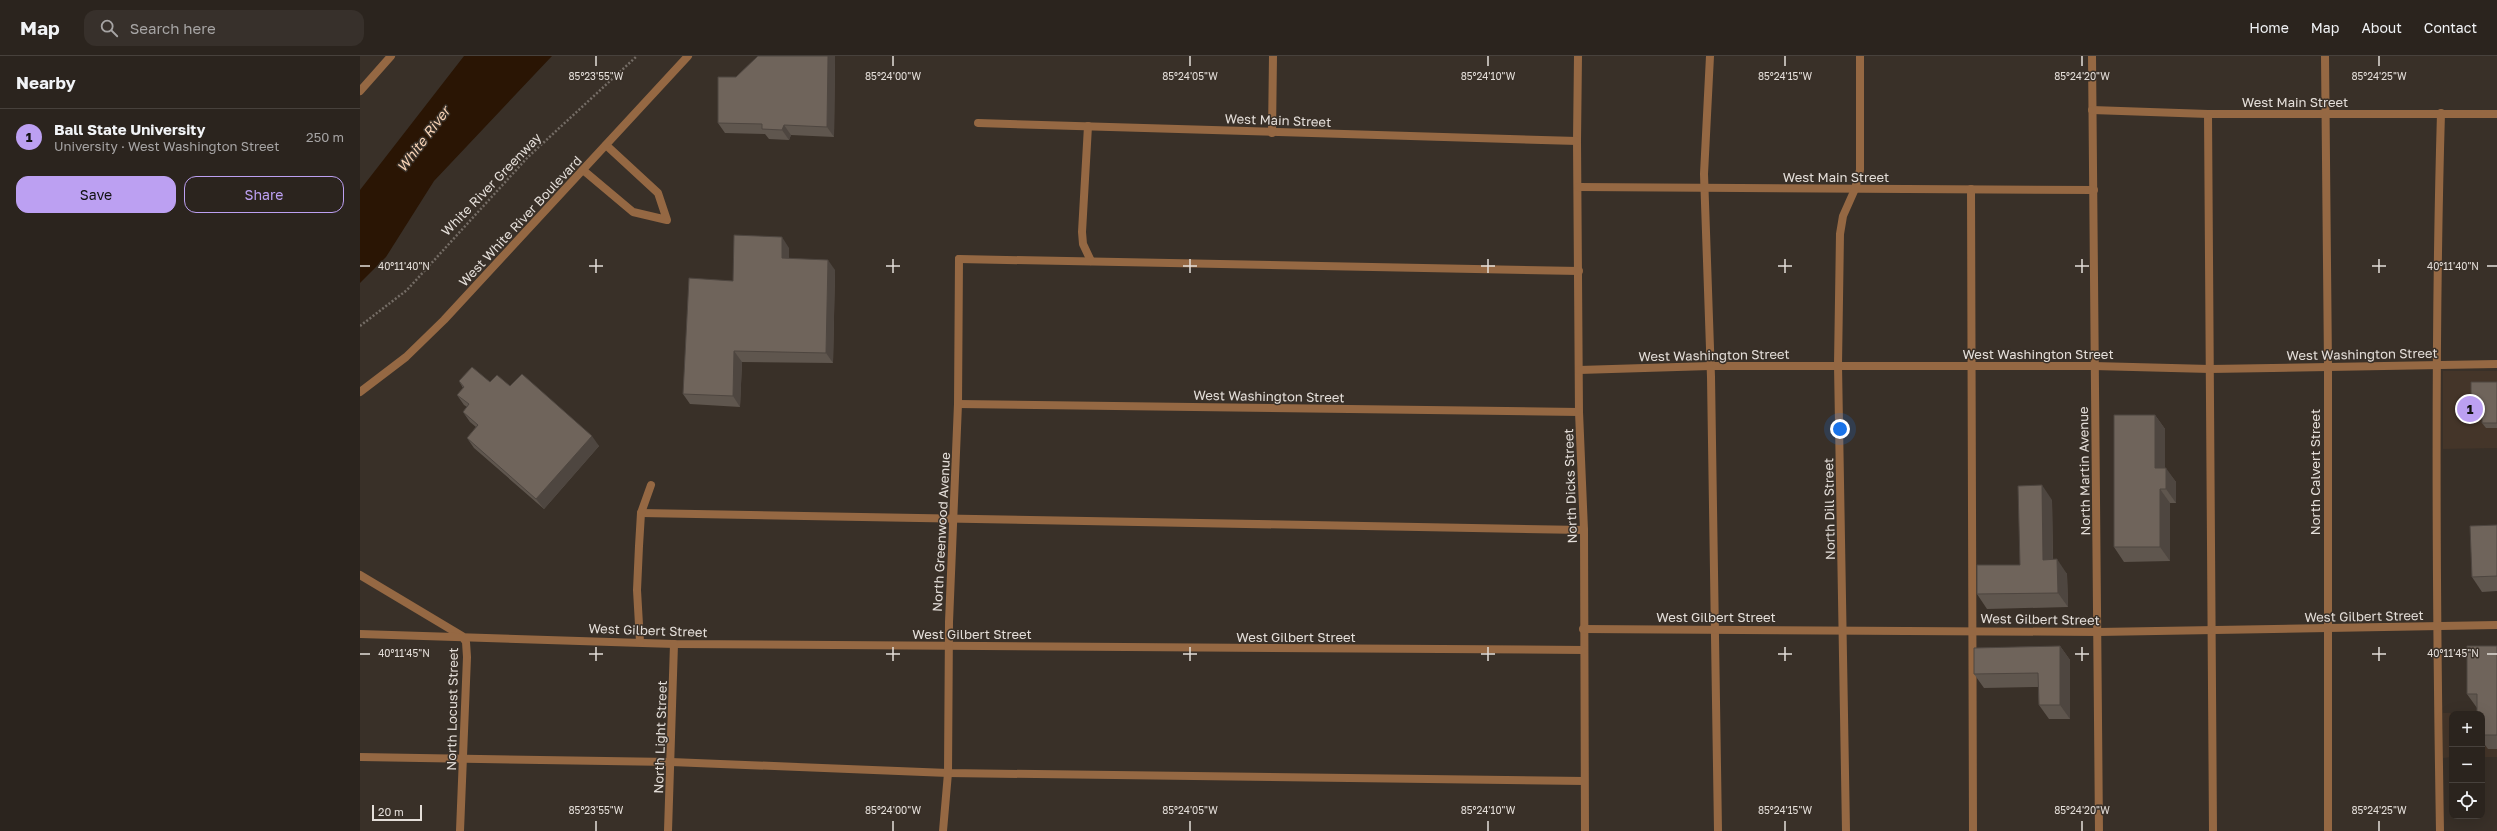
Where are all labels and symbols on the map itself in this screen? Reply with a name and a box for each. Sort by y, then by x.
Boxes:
text: 85°23'55"W [569,70,624,82]
text: 85°24'00"W [865,70,921,82]
text: 85°24'05"W [1162,70,1218,82]
text: 85°24'10"W [1461,70,1516,82]
text: 85°24'15"W [1758,70,1813,82]
text: 85°24'20"W [2054,70,2110,82]
text: 85°24'25"W [2351,70,2407,82]
street label: West Main Street [2242,94,2348,110]
water label: White River [393,101,455,175]
street label: West Main Street [1224,110,1332,130]
street label: White River Greenway [438,129,545,239]
street label: West White River Boulevard [455,152,585,290]
street label: West Main Street [1783,169,1889,185]
text: 40°11'40"N [378,260,430,272]
text: 40°11'40"N [2427,260,2479,272]
street label: West Washington Street [2286,345,2438,363]
street label: West Washington Street [1638,346,1790,364]
street label: West Washington Street [1962,346,2114,362]
street label: West Washington Street [1193,387,1345,405]
pin: 1 [2457,394,2483,424]
street label: North Martin Avenue [2075,406,2093,536]
street label: North Calvert Street [2307,409,2323,535]
your location [1830,419,1850,439]
street label: North Dicks Street [1560,428,1580,544]
street label: North Greenwood Avenue [929,452,953,612]
street label: North Dill Street [1820,458,1838,560]
street label: West Gilbert Street [2304,607,2424,625]
street label: West Gilbert Street [1656,609,1776,625]
street label: West Gilbert Street [1980,610,2100,628]
street label: West Gilbert Street [588,620,708,640]
street label: West Gilbert Street [912,626,1032,642]
street label: West Gilbert Street [1236,629,1356,645]
text: 40°11'45"N [378,647,430,659]
street label: North Locust Street [443,647,461,771]
text: 40°11'45"N [2427,647,2479,659]
street label: North Light Street [650,680,670,794]
scale bar [372,803,422,822]
text: 85°23'55"W [569,804,624,816]
text: 85°24'00"W [865,804,921,816]
text: 85°24'05"W [1162,804,1218,816]
text: 85°24'10"W [1461,804,1516,816]
text: 85°24'15"W [1758,804,1813,816]
text: 85°24'20"W [2054,804,2110,816]
text: 85°24'25"W [2351,804,2407,816]

